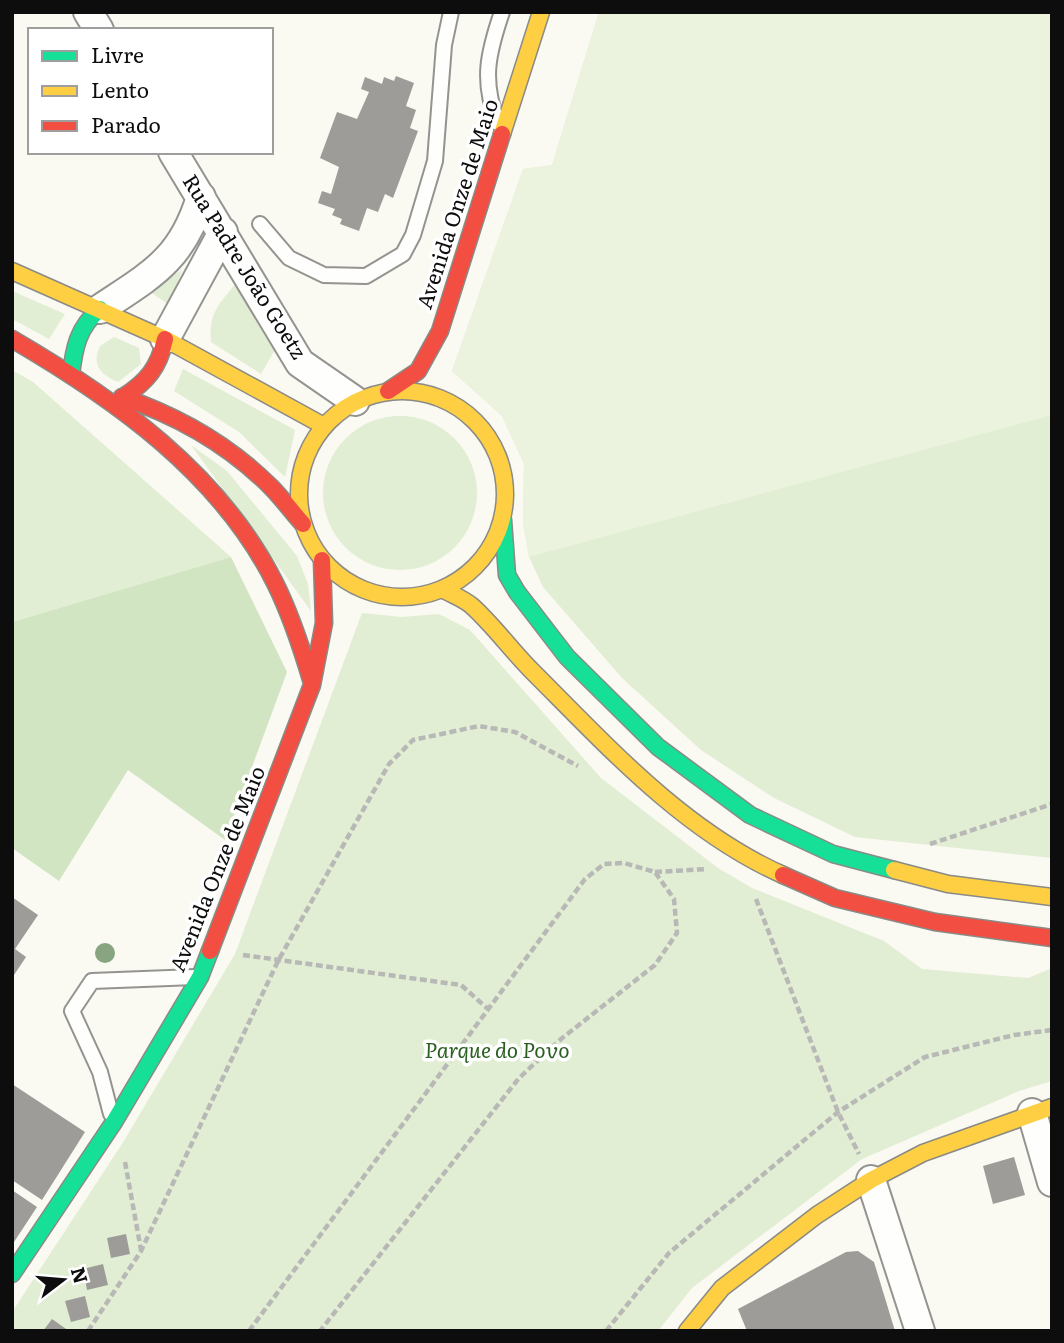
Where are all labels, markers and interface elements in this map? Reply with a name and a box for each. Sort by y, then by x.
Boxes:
legend [28,28,273,154]
text: Livre [91,38,144,69]
text: Lento [91,73,149,104]
street label: Avenida Onze de Maio [407,94,504,312]
text: Parado [91,108,161,139]
street label: Rua Padre João Goetz [177,167,316,364]
street label: Avenida Onze de Maio [160,760,271,976]
park label: Parque do Povo [425,1033,569,1064]
north arrow [28,1245,98,1315]
text: N [65,1264,96,1287]

